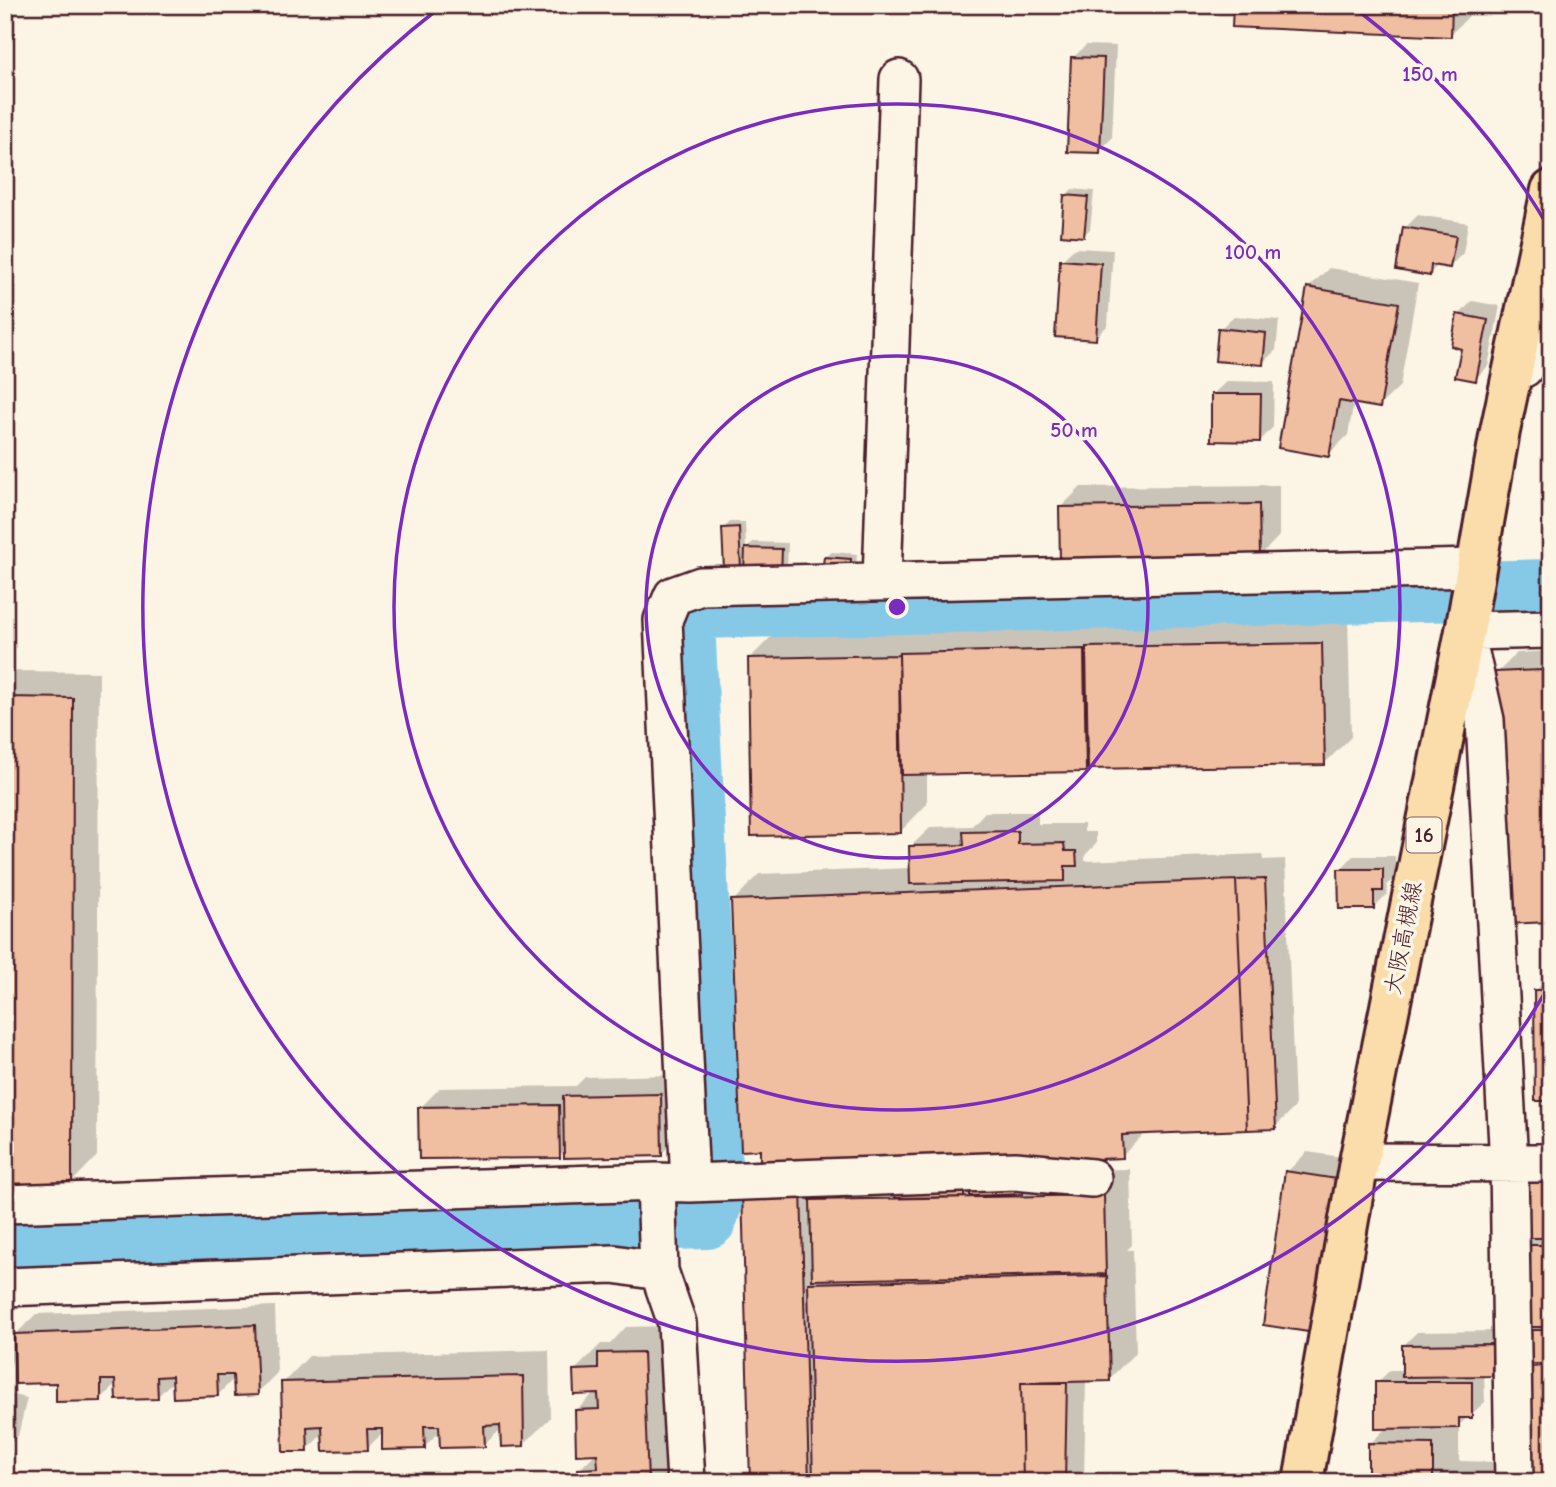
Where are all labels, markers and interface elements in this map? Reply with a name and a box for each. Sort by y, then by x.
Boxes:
text: 150 m [1402,62,1458,86]
text: 100 m [1225,240,1281,264]
text: 50 m [1050,418,1098,442]
centre of rings [885,595,909,619]
road number: 16 [1406,818,1442,852]
street label: 大阪高槻線 [1379,879,1427,997]

